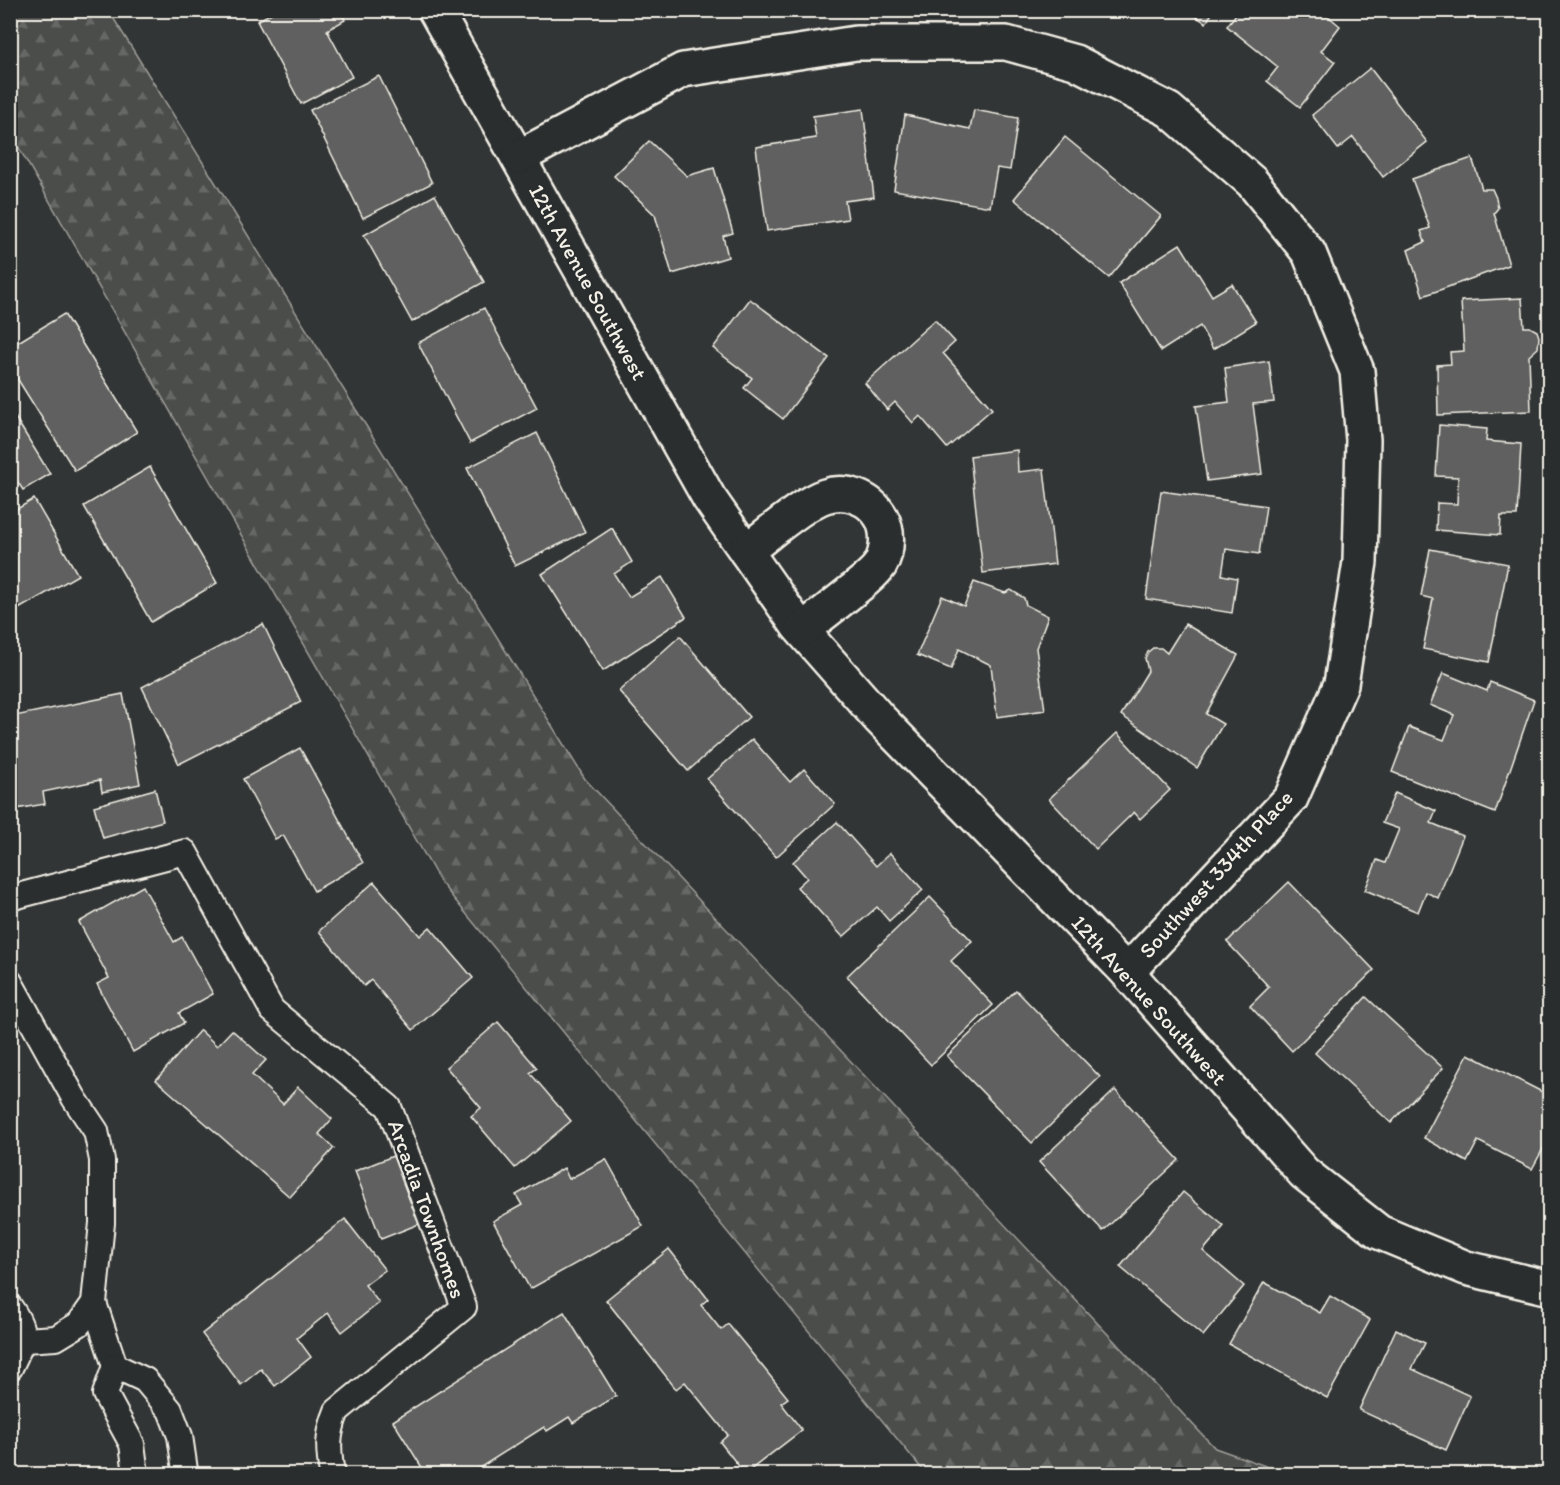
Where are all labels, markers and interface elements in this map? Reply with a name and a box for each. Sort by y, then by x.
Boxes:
street label: 12th Avenue Southwest [523,179,653,385]
street label: Southwest 334th Place [1133,784,1299,964]
street label: 12th Avenue Southwest [1065,909,1233,1091]
street label: Arcadia Townhomes [382,1116,472,1302]

